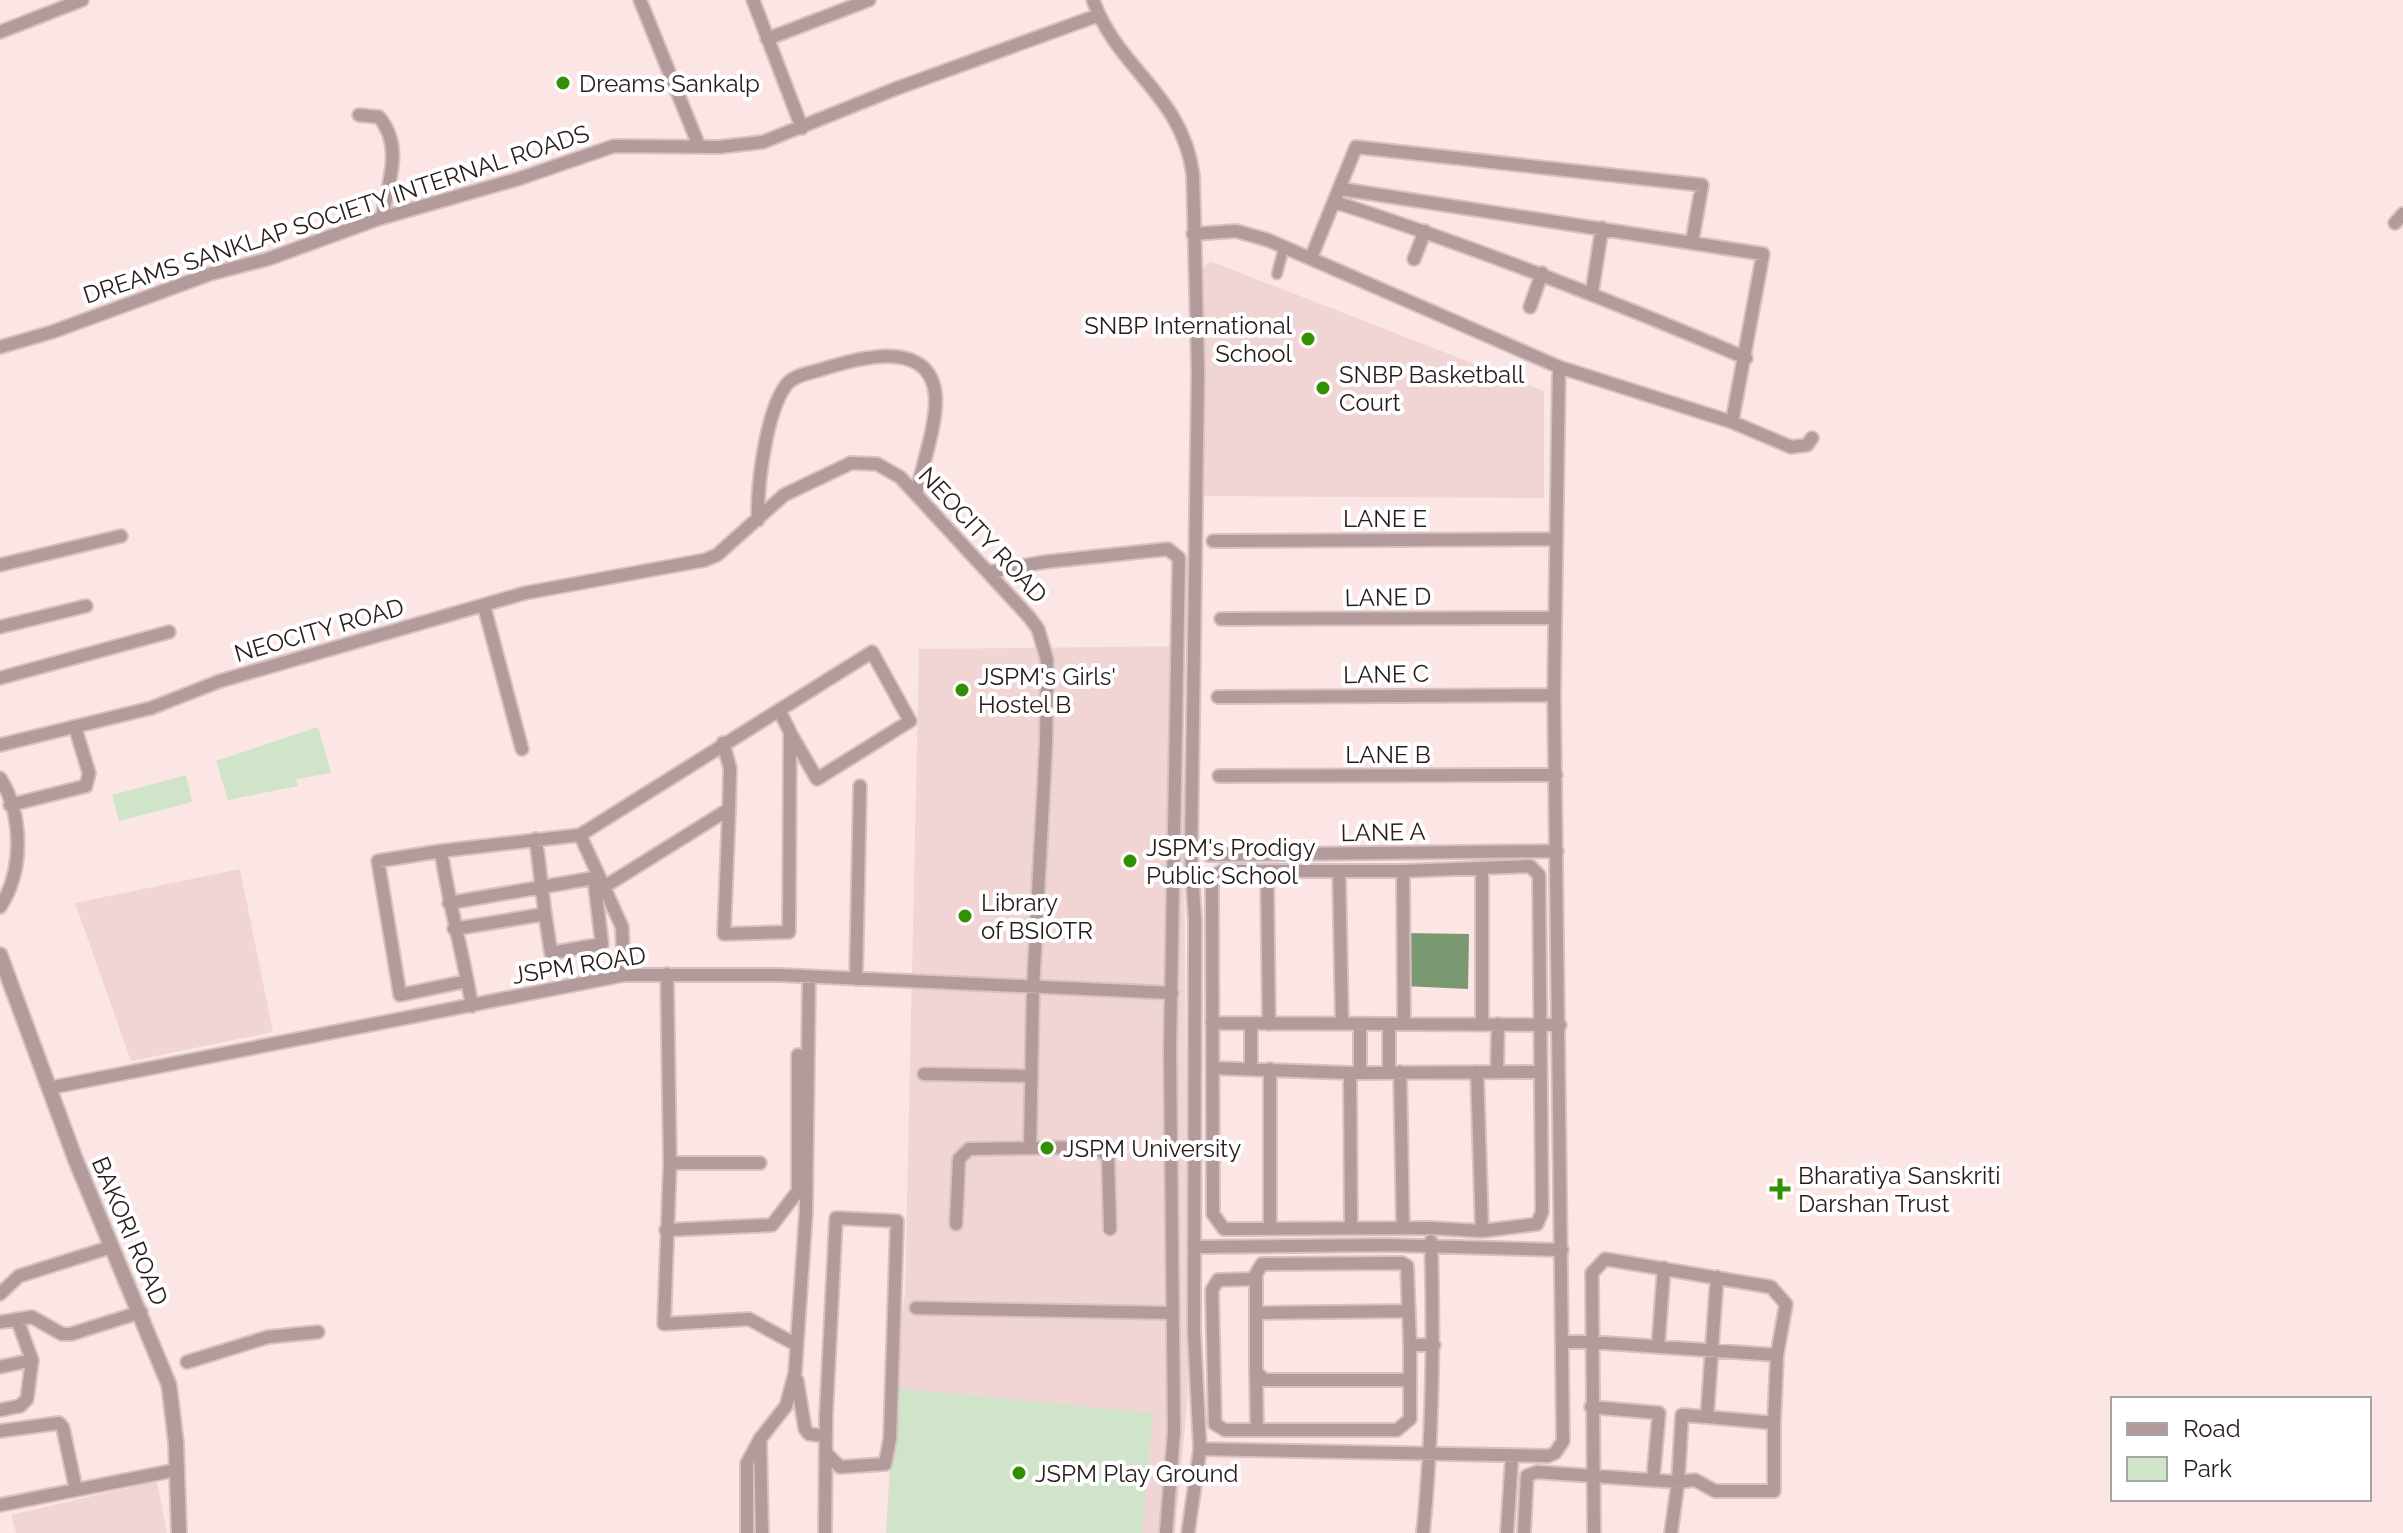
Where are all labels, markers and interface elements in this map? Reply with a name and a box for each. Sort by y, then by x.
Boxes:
place label: Dreams Sankalp [579,69,760,98]
marker: Dreams Sankalp [554,74,572,92]
street label: DREAMS SANKLAP SOCIETY INTERNAL ROADS [79,118,593,310]
place label: SNBP International School [1084,311,1292,368]
marker: SNBP International School [1299,330,1317,348]
place label: SNBP Basketball Court [1339,360,1525,417]
marker: SNBP Basketball Court [1314,379,1332,397]
street label: NEOCITY ROAD [913,461,1053,609]
street label: LANE E [1343,504,1427,533]
street label: LANE D [1344,582,1432,612]
street label: NEOCITY ROAD [231,592,407,668]
street label: LANE C [1343,659,1429,689]
place label: JSPM's Girls' Hostel B [978,662,1116,719]
marker: JSPM's Girls' Hostel B [953,681,971,699]
street label: LANE B [1345,740,1431,769]
street label: LANE A [1340,817,1426,847]
place label: JSPM's Prodigy Public School [1146,833,1316,890]
marker: JSPM's Prodigy Public School [1121,852,1139,870]
place label: Library of BSIOTR [981,888,1093,945]
marker: Library of BSIOTR [956,907,974,925]
street label: JSPM ROAD [510,940,648,990]
place label: JSPM University [1063,1134,1241,1163]
marker: JSPM University [1038,1139,1056,1157]
street label: BAKORI ROAD [86,1152,174,1310]
place label: Bharatiya Sanskriti Darshan Trust [1798,1161,2000,1218]
marker: Bharatiya Sanskriti Darshan Trust [1769,1178,1791,1200]
legend [2111,1397,2371,1501]
text: Road [2183,1414,2241,1443]
text: Park [2183,1454,2232,1483]
place label: JSPM Play Ground [1035,1459,1239,1488]
marker: JSPM Play Ground [1010,1464,1028,1482]

